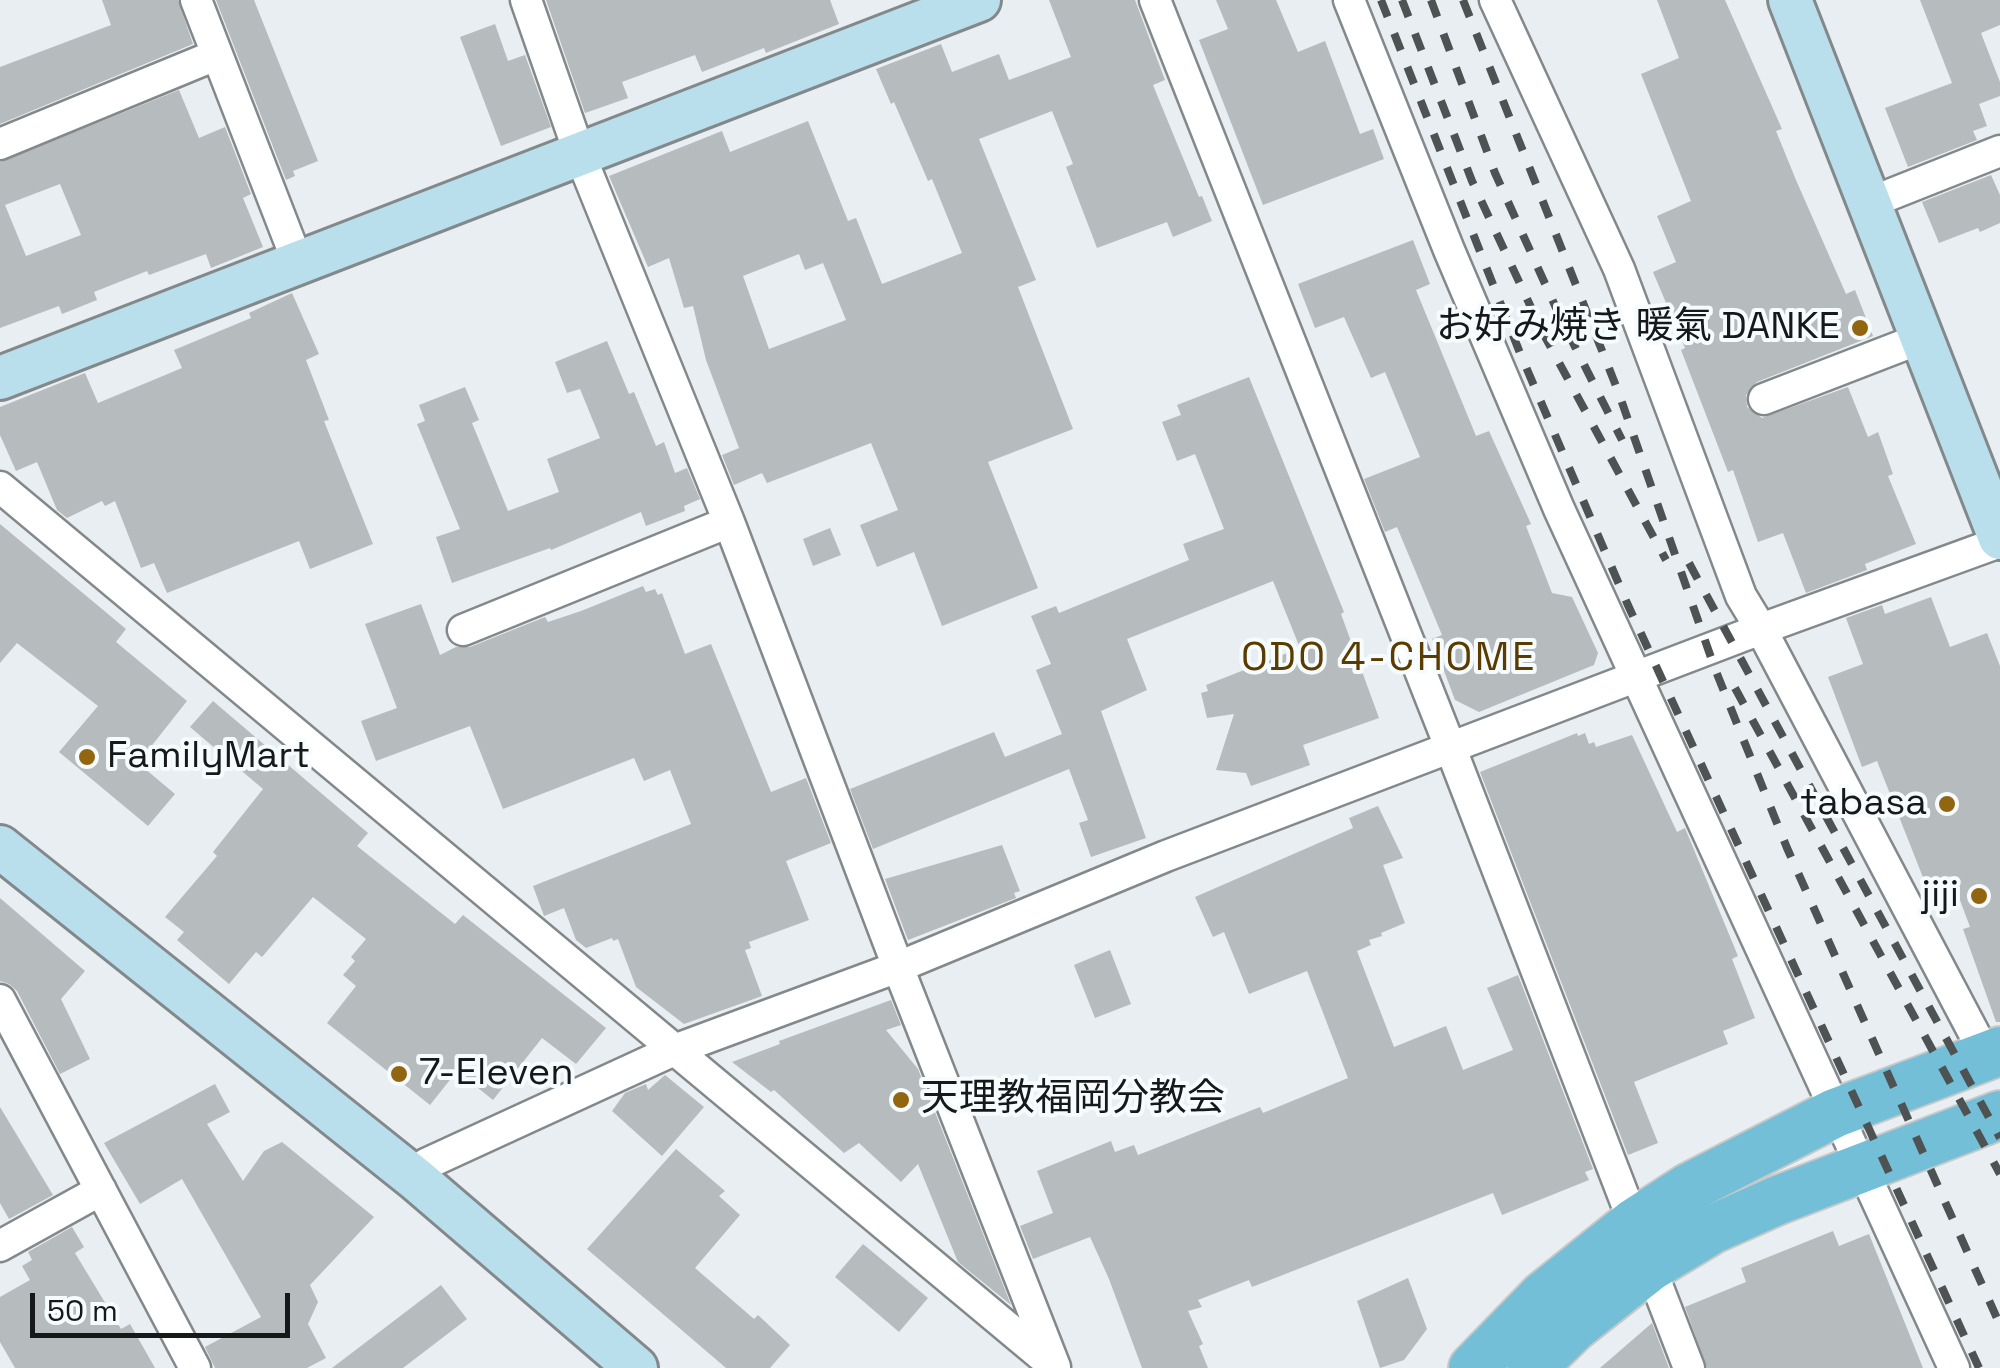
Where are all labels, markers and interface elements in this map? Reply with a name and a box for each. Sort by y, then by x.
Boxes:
place label: お好み焼き 暖氣 DANKE [1436,305,1840,351]
marker: お好み焼き 暖氣 DANKE [1849,317,1871,339]
district label: ODO 4-CHOME [1241,635,1537,683]
place label: FamilyMart [107,734,310,780]
marker: FamilyMart [76,746,98,768]
place label: tabasa [1800,781,1927,827]
marker: tabasa [1936,793,1958,815]
place label: jiji [1922,873,1959,919]
marker: jiji [1968,885,1990,907]
place label: 7-Eleven [419,1051,573,1097]
marker: 7-Eleven [388,1063,410,1085]
place label: 天理教福岡分教会 [921,1077,1225,1123]
marker: 天理教福岡分教会 [890,1089,912,1111]
scale bar [35,1273,295,1335]
text: 50 m [47,1291,118,1330]

